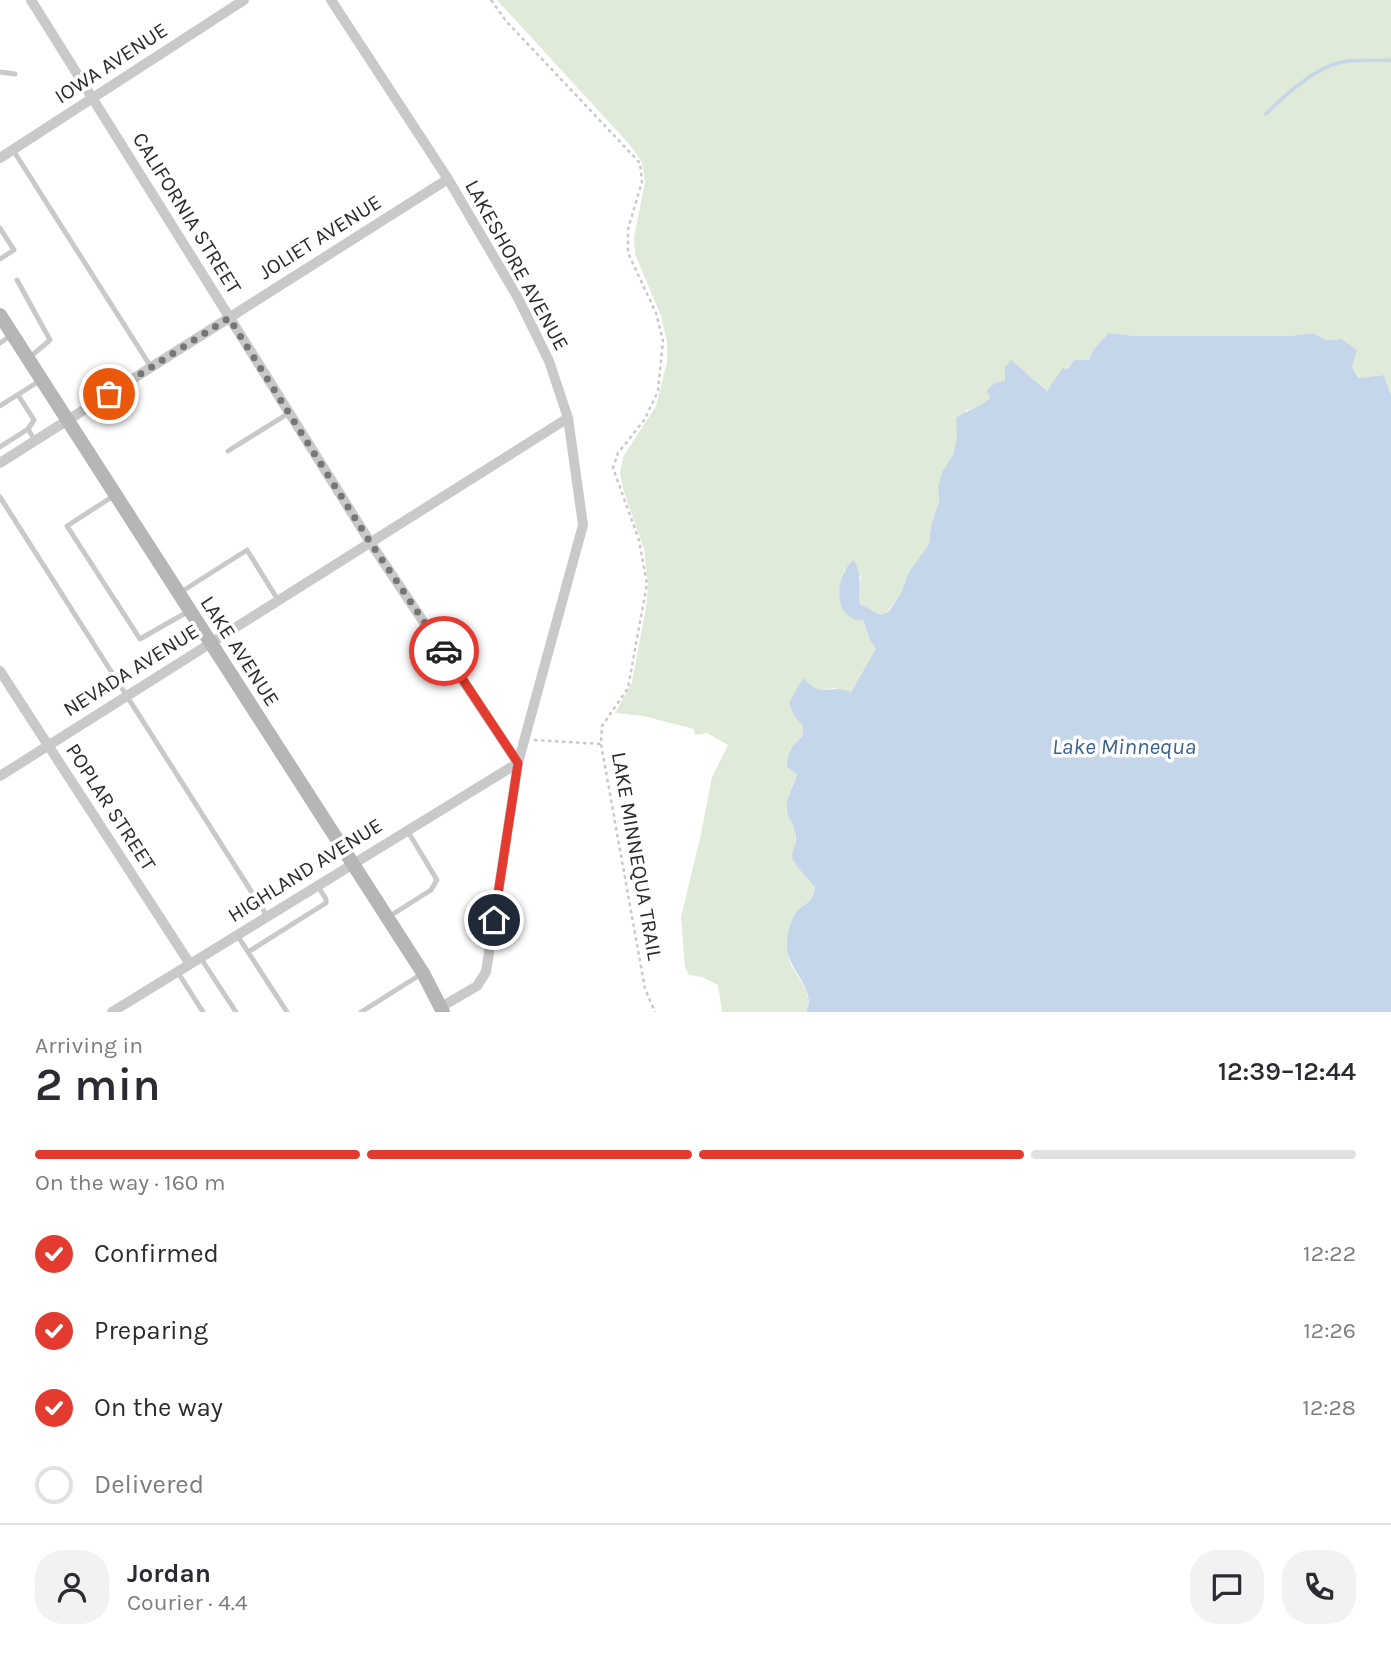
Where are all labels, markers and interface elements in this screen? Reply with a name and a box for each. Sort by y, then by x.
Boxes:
street label: IOWA AVENUE [50,18,172,108]
street label: CALIFORNIA STREET [128,128,247,298]
street label: LAKESHORE AVENUE [460,175,574,355]
street label: JOLIET AVENUE [254,190,386,284]
pin [79,364,139,424]
icon: bag [90,375,128,413]
street label: LAKE AVENUE [196,591,284,711]
courier [409,616,479,686]
street label: NEVADA AVENUE [59,619,203,721]
icon: car [425,632,463,670]
water label: Lake Minnequa [1052,733,1196,760]
street label: POPLAR STREET [61,739,161,875]
street label: LAKE MINNEQUA TRAIL [607,750,667,962]
street label: HIGHLAND AVENUE [223,813,387,927]
pin [464,890,524,950]
icon: home [475,901,513,939]
text: Arriving in [35,1032,143,1059]
text: 12:39–12:44 [1218,1056,1356,1087]
text: 2 min [35,1058,161,1112]
text: On the way · 160 m [35,1169,225,1196]
icon: check [35,1235,73,1273]
text: Confirmed [94,1238,219,1269]
text: 12:22 [1303,1240,1356,1267]
icon: check [35,1312,73,1350]
text: Preparing [94,1315,208,1346]
text: 12:26 [1303,1317,1356,1344]
icon: check [35,1389,73,1427]
text: On the way [94,1392,223,1423]
text: 12:28 [1302,1394,1356,1421]
text: Delivered [94,1469,204,1500]
button: person [35,1550,109,1624]
button: chat [1190,1550,1264,1624]
button: phone [1282,1550,1356,1624]
text: Jordan [127,1558,211,1589]
text: Courier · 4.4 [127,1589,248,1616]

